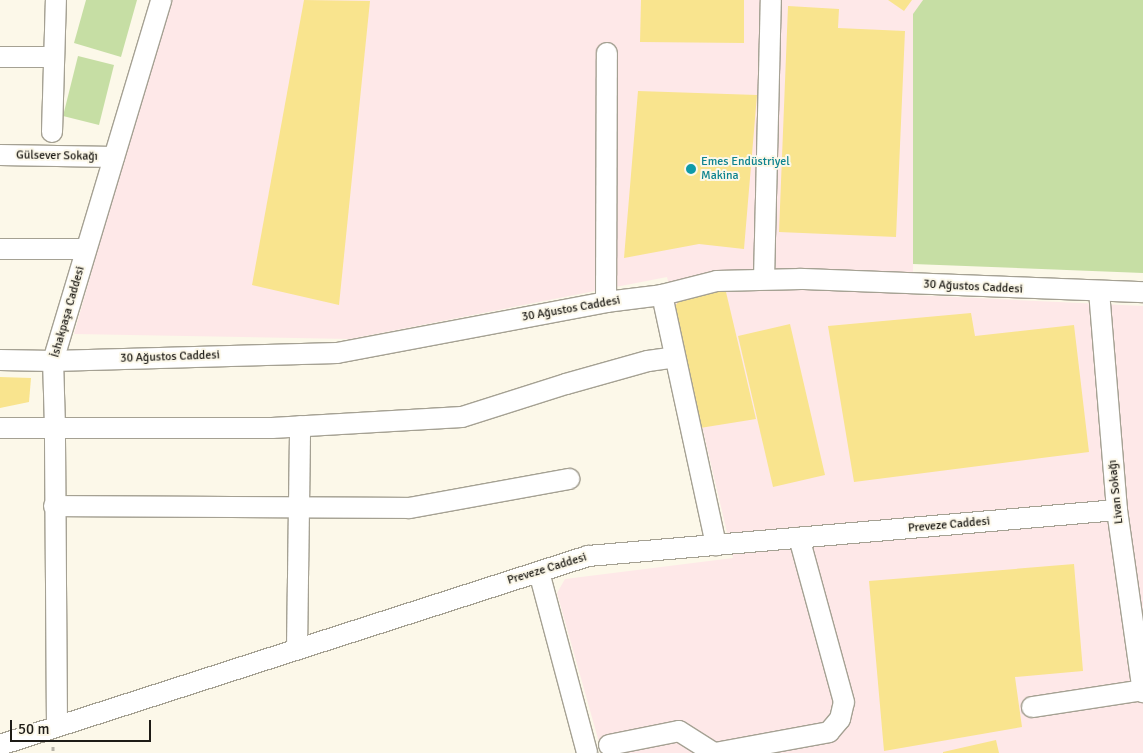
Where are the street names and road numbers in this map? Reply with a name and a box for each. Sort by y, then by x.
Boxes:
street label: Gülsever Sokağı [16,148,98,164]
street label: İshakpaşa Caddesi [48,265,88,359]
street label: 30 Ağustos Caddesi [923,277,1023,297]
street label: 30 Ağustos Caddesi [521,293,621,325]
street label: 30 Ağustos Caddesi [120,348,220,366]
street label: Livan Sokağı [1105,459,1127,525]
street label: Preveze Caddesi [907,514,991,536]
street label: Preveze Caddesi [506,550,588,588]

